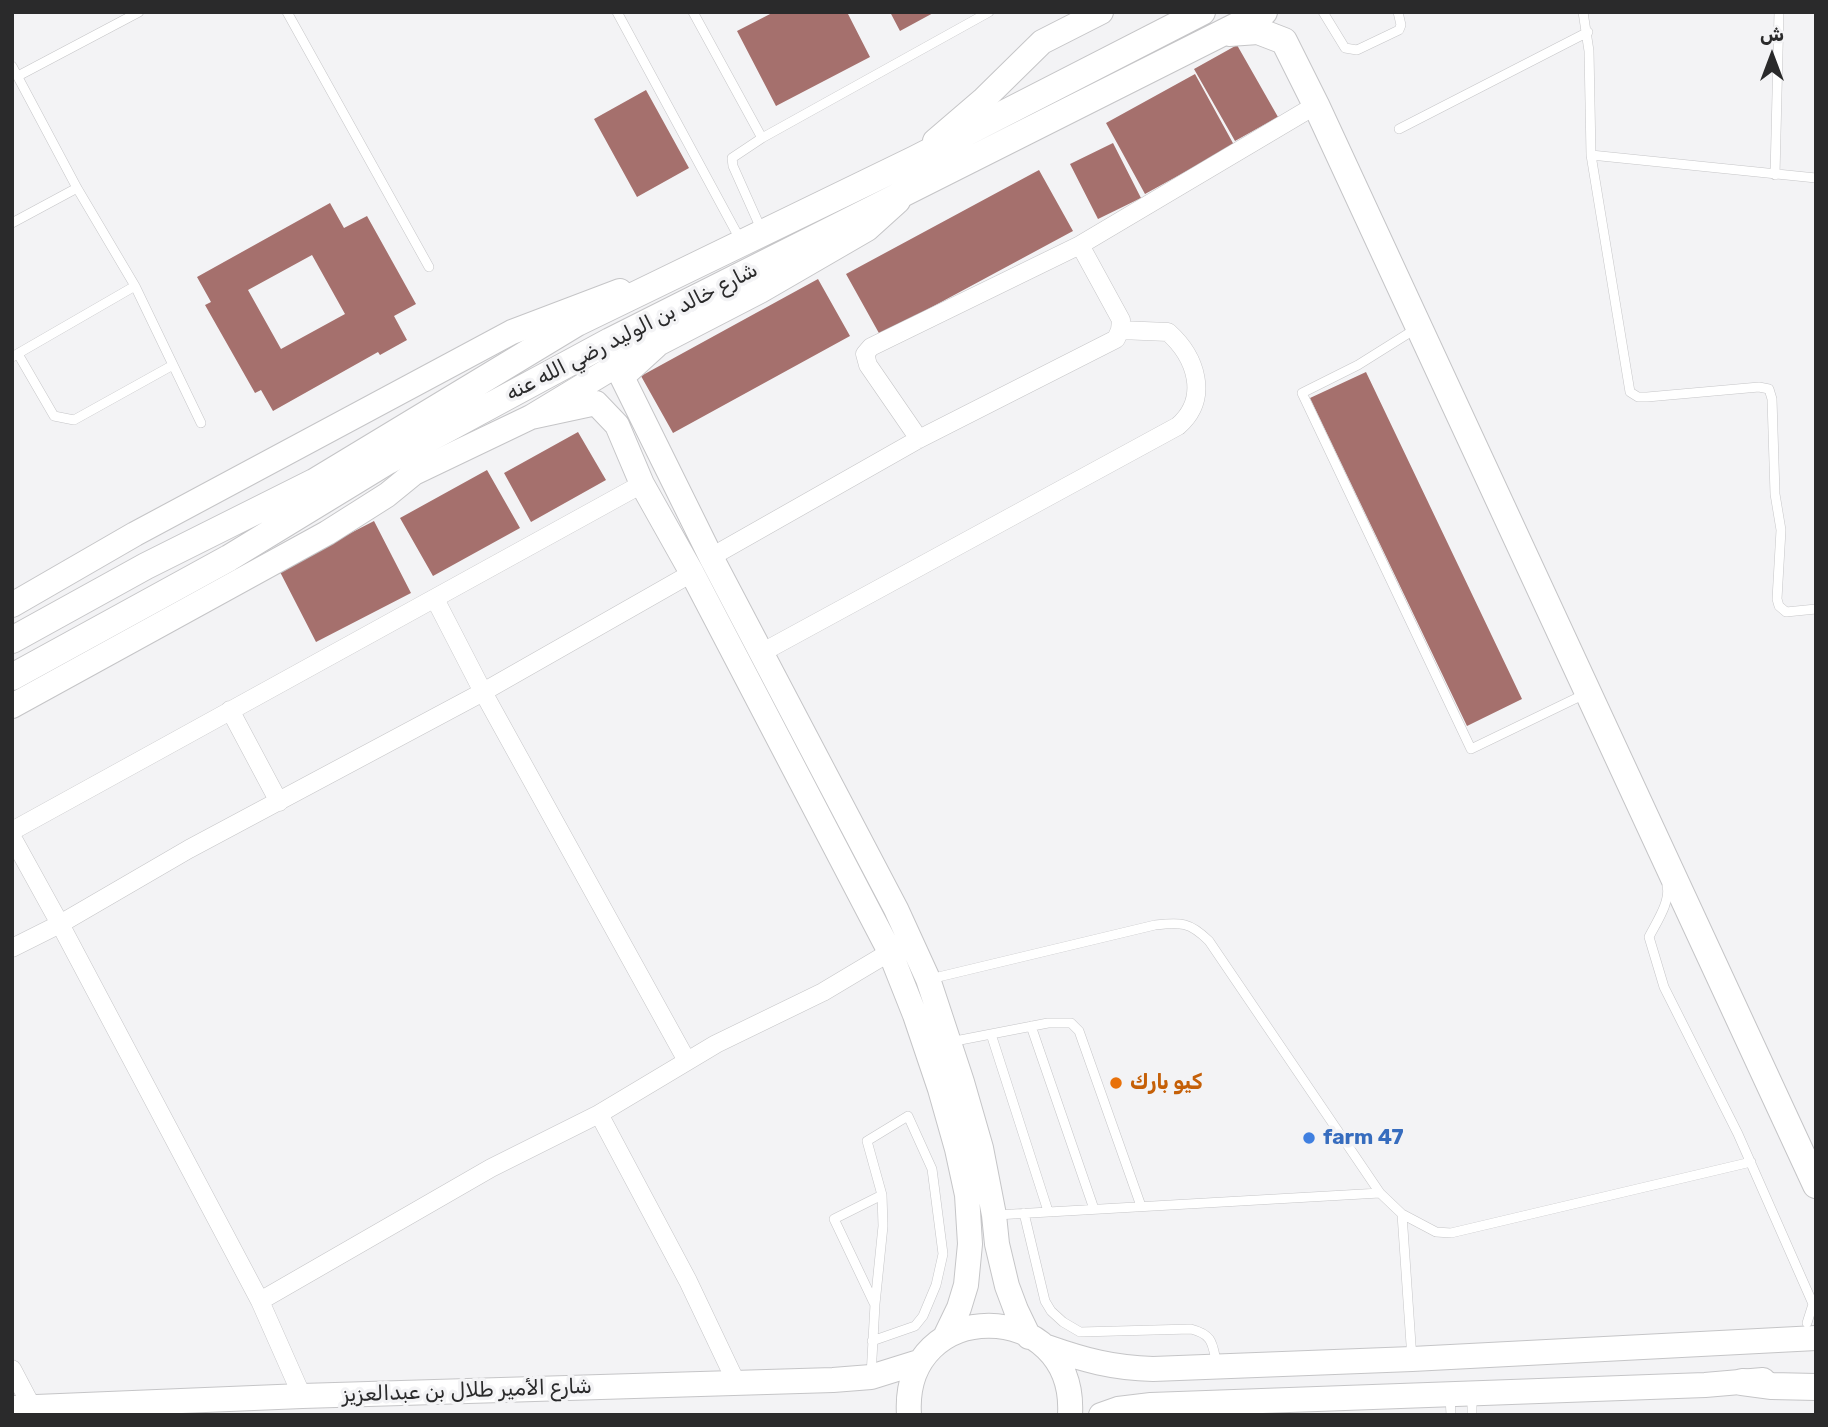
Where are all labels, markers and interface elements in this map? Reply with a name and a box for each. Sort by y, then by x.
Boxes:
north arrow [1737,21,1807,91]
text: ش [1760,23,1784,46]
street label: شارع خالد بن الوليد رضي الله عنه [502,258,762,406]
place label: كيو بارك [1130,1070,1202,1096]
marker: كيو بارك [1108,1075,1124,1091]
place label: farm 47 [1323,1125,1404,1151]
marker: farm 47 [1301,1130,1317,1146]
street label: شارع الأمير طلال بن عبدالعزيز [342,1374,592,1408]

